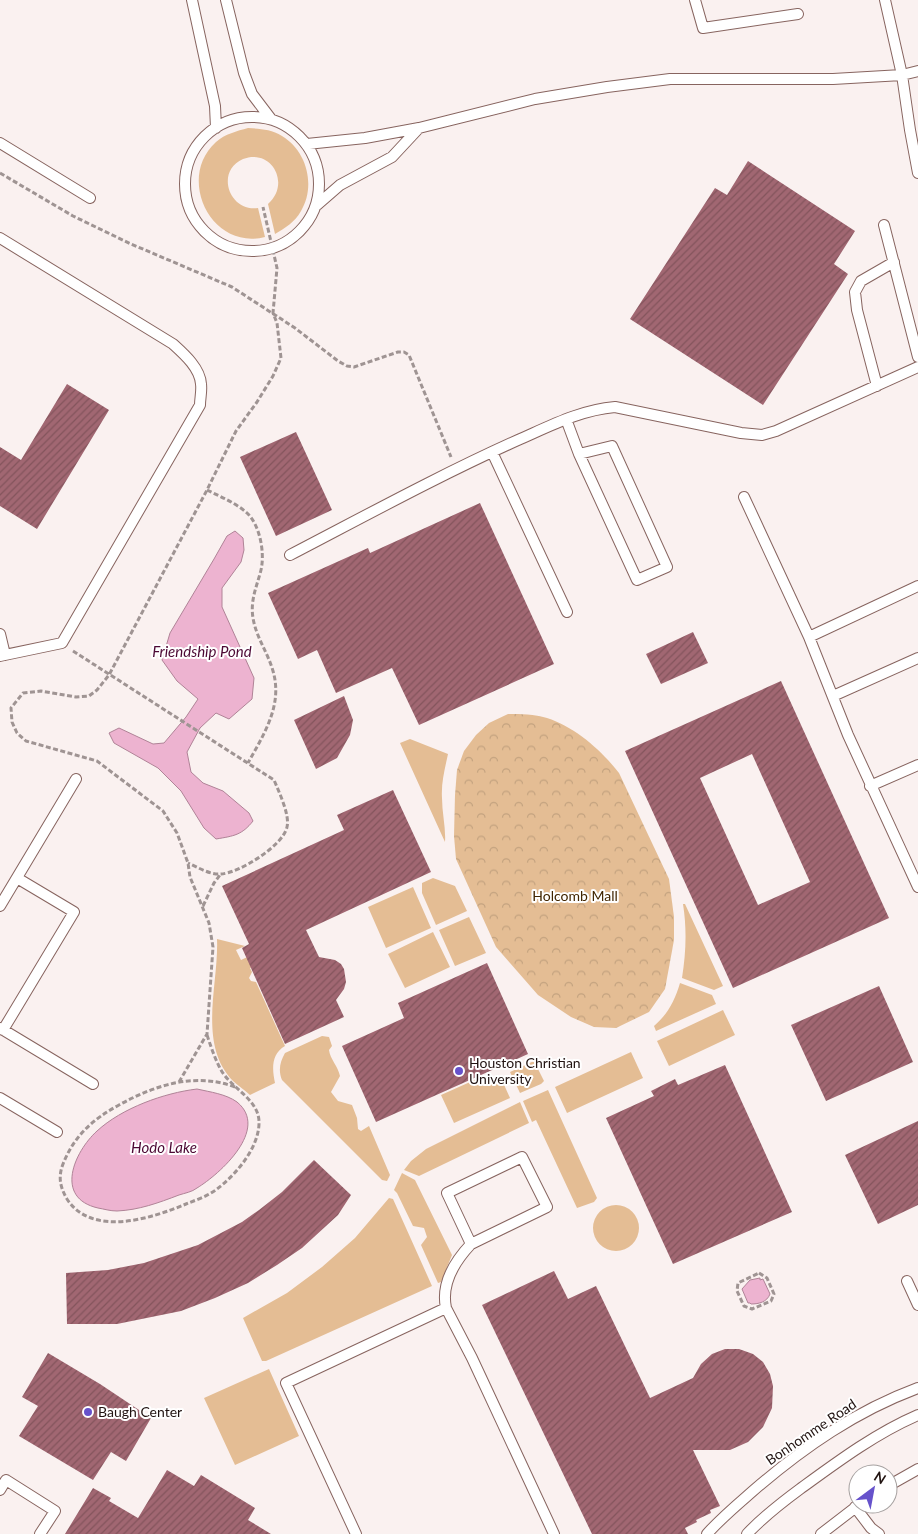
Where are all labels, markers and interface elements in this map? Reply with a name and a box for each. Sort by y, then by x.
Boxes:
water label: Friendship Pond [152,642,252,660]
park label: Holcomb Mall [532,887,618,904]
place label: Houston Christian University [469,1054,581,1087]
marker: Houston Christian University [453,1065,465,1077]
water label: Hodo Lake [131,1138,197,1156]
street label: Bonhomme Road [762,1395,859,1468]
place label: Baugh Center [98,1403,182,1420]
marker: Baugh Center [82,1406,94,1418]
north arrow [848,1464,898,1514]
text: N [871,1467,889,1488]

